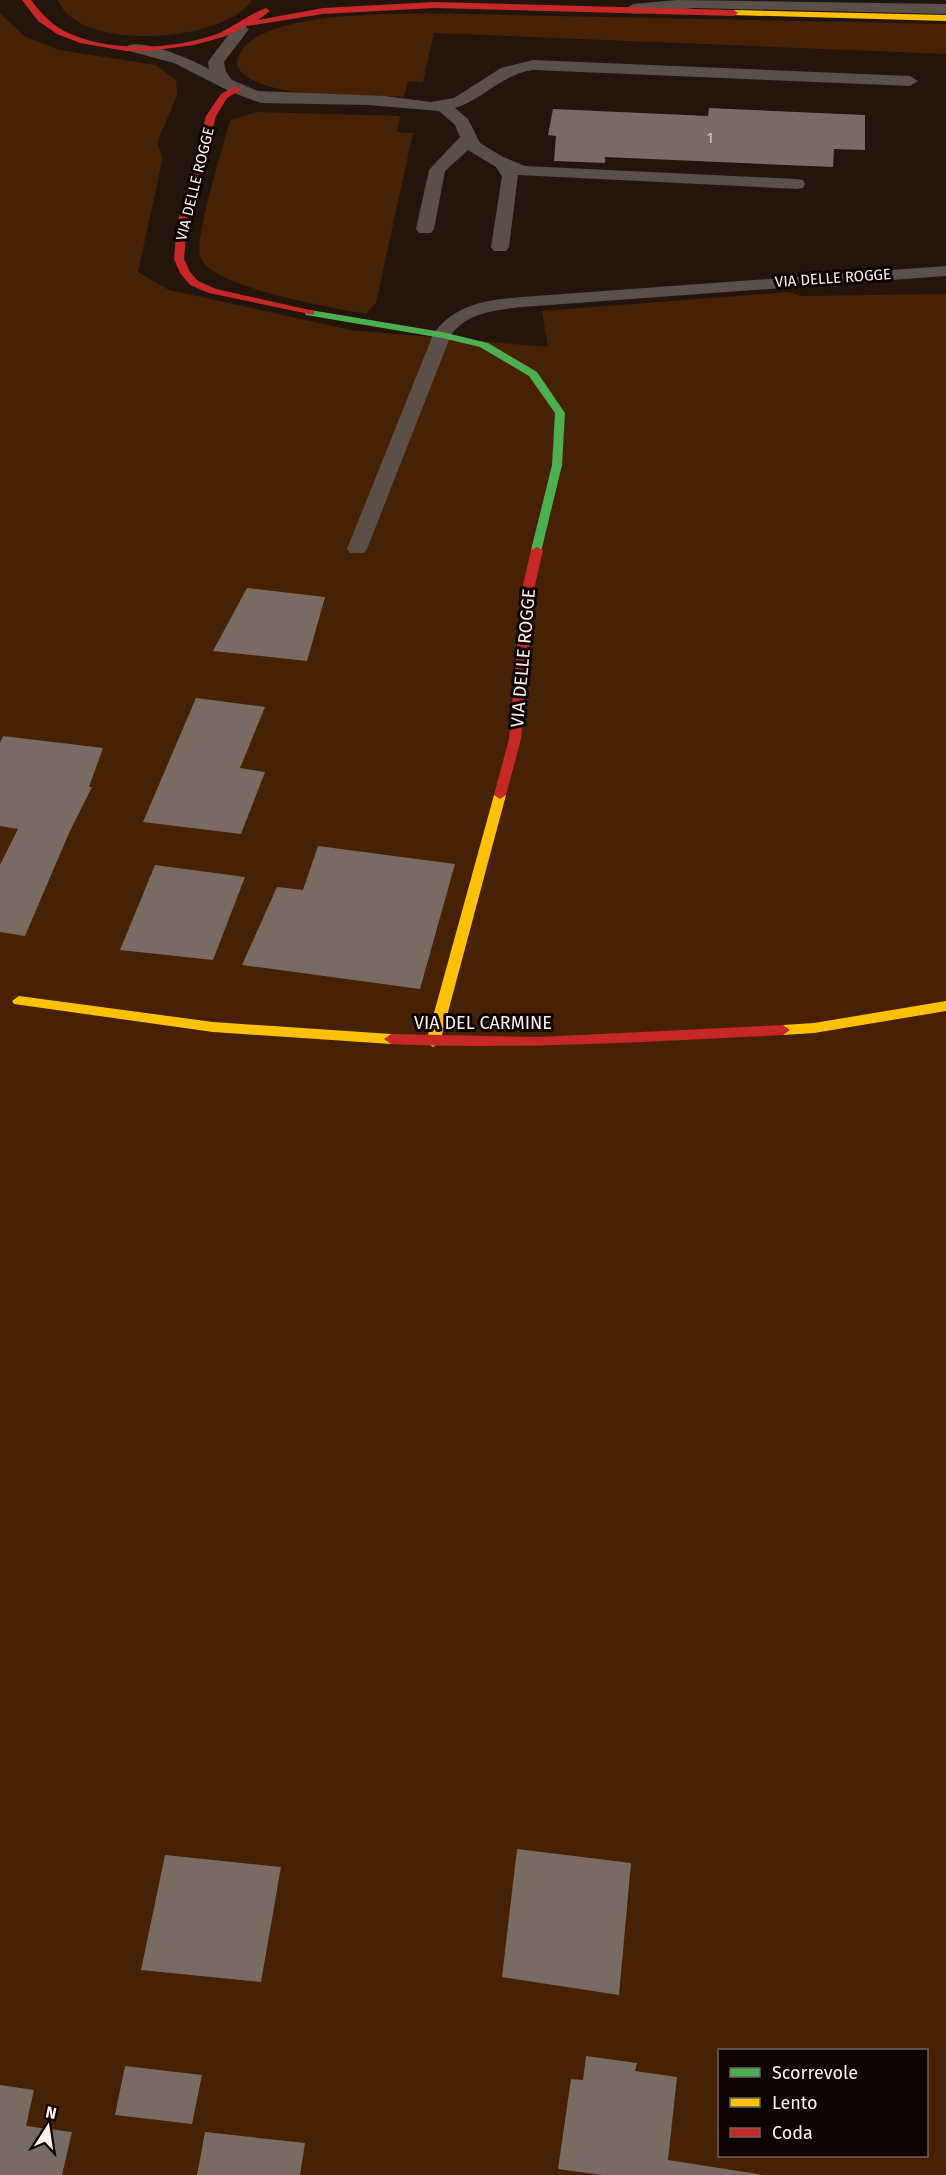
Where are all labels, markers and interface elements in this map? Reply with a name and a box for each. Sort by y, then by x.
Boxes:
street label: VIA DELLE ROGGE [172,125,218,243]
house number: 1 [707,130,713,147]
street label: VIA DELLE ROGGE [774,265,892,291]
street label: VIA DELLE ROGGE [506,588,540,728]
street label: VIA DEL CARMINE [414,1012,552,1034]
legend [718,2049,928,2157]
text: Scorrevole [772,2062,858,2084]
text: Lento [772,2092,818,2114]
north arrow [18,2097,78,2157]
text: N [44,2102,58,2123]
text: Coda [772,2122,813,2144]

